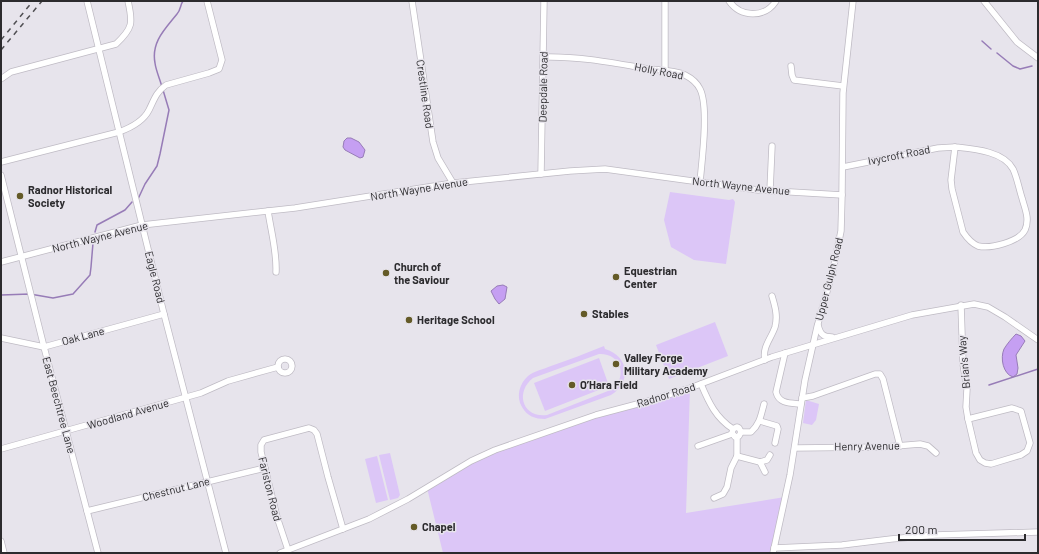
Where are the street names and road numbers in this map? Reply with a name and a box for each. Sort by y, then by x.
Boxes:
street label: Deepdale Road [535,51,550,123]
street label: Crestline Road [414,59,437,129]
street label: Holly Road [633,59,685,82]
street label: Ivycroft Road [867,142,931,167]
street label: North Wayne Avenue [369,174,469,203]
street label: North Wayne Avenue [691,174,791,197]
street label: North Wayne Avenue [51,218,149,255]
street label: Upper Gulph Road [812,236,845,322]
street label: Eagle Road [143,250,168,304]
street label: Oak Lane [60,324,106,347]
street label: Brian's Way [955,335,972,389]
street label: East Beechtree Lane [40,355,79,455]
street label: Radnor Road [635,379,697,410]
street label: Woodland Avenue [86,396,170,431]
street label: Henry Avenue [834,438,900,453]
street label: Fariston Road [256,455,285,522]
street label: Chestnut Lane [141,474,211,503]

